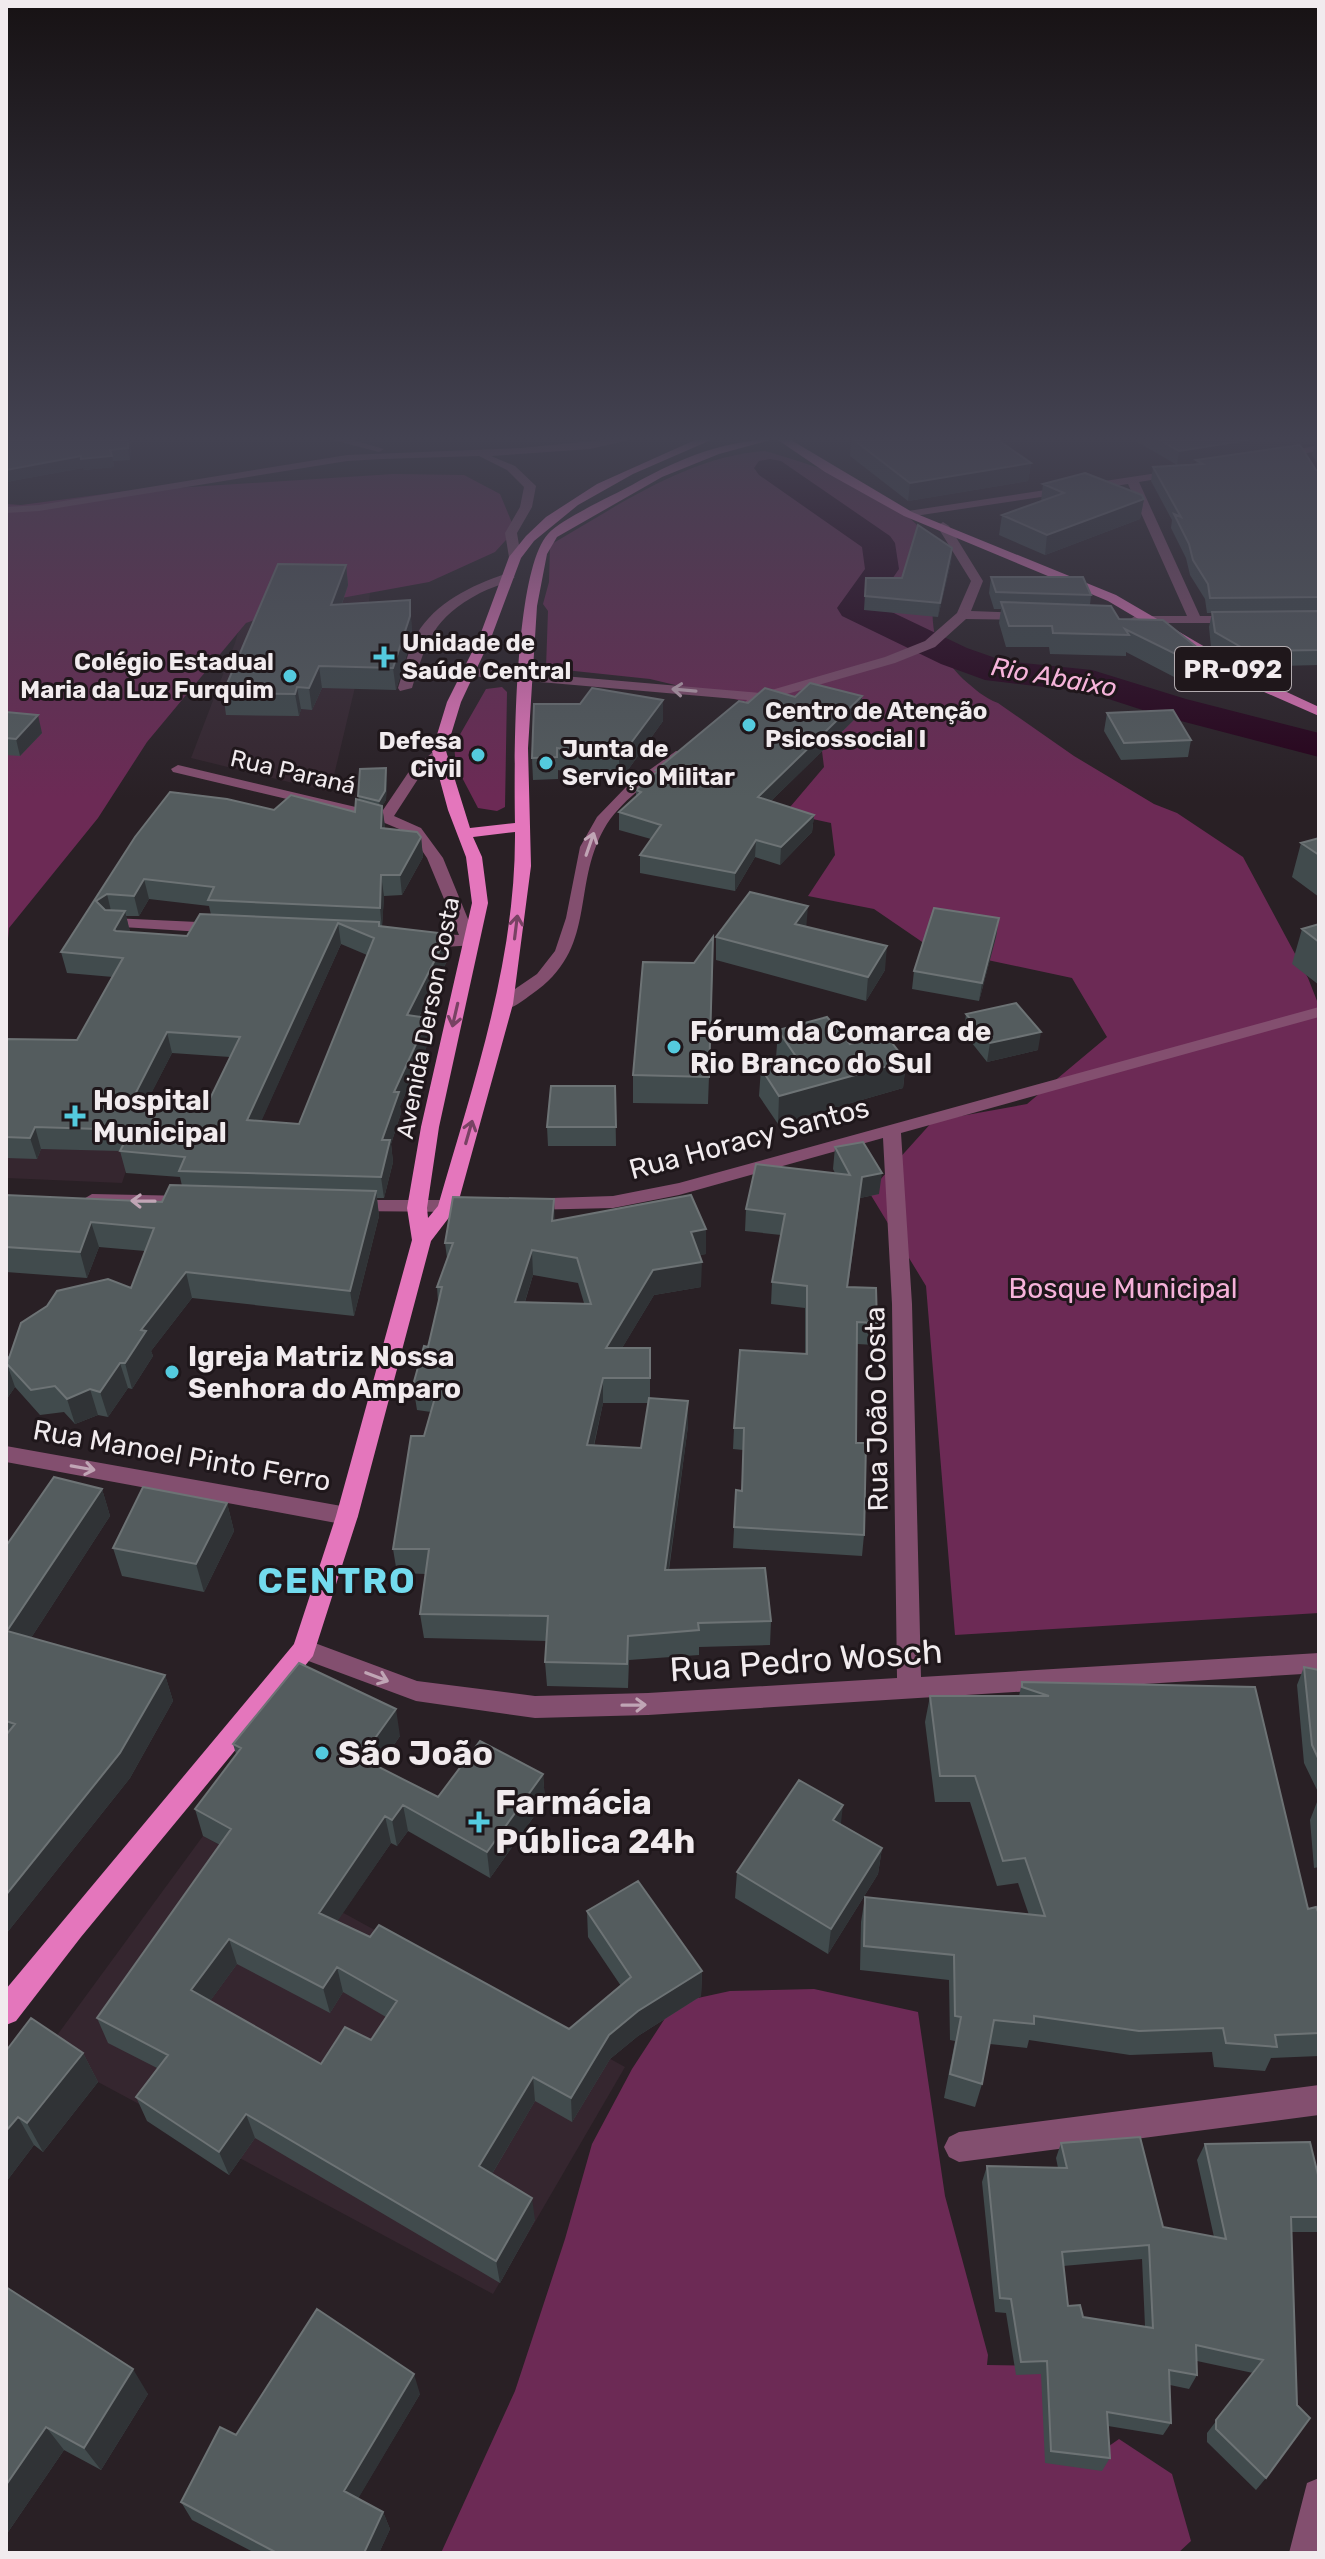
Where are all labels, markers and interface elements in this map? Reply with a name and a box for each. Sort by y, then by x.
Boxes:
place label: Unidade de Saúde Central [402,629,571,685]
marker: Unidade de Saúde Central [373,646,395,668]
road number: PR-092 [1175,647,1291,691]
place label: Colégio Estadual Maria da Luz Furquim [20,648,274,704]
water label: Rio Abaixo [989,651,1119,704]
marker: Colégio Estadual Maria da Luz Furquim [281,667,299,685]
one-way arrow [671,682,698,697]
place label: Centro de Atenção Psicossocial I [765,697,987,753]
marker: Centro de Atenção Psicossocial I [740,716,758,734]
place label: Defesa Civil [379,727,462,783]
place label: Junta de Serviço Militar [562,735,735,791]
street label: Rua Paraná [228,744,358,800]
marker: Defesa Civil [469,746,487,764]
marker: Junta de Serviço Militar [537,754,555,772]
one-way arrow [583,832,598,857]
street label: Avenida Derson Costa [391,895,465,1141]
one-way arrow [508,914,523,941]
one-way arrow [447,1001,462,1027]
place label: Fórum da Comarca de Rio Branco do Sul [690,1015,991,1080]
marker: Fórum da Comarca de Rio Branco do Sul [665,1038,683,1056]
place label: Hospital Municipal [93,1084,227,1149]
street label: Rua Horacy Santos [626,1091,873,1186]
marker: Hospital Municipal [64,1105,86,1127]
one-way arrow [462,1119,477,1145]
one-way arrow [130,1193,157,1209]
park label: Bosque Municipal [1008,1272,1238,1305]
street label: Rua João Costa [858,1306,895,1512]
place label: Igreja Matriz Nossa Senhora do Amparo [188,1340,461,1405]
marker: Igreja Matriz Nossa Senhora do Amparo [163,1363,181,1381]
street label: Rua Manoel Pinto Ferro [30,1413,333,1498]
one-way arrow [70,1461,95,1476]
district label: CENTRO [257,1559,417,1602]
street label: Rua Pedro Wosch [668,1631,944,1690]
one-way arrow [365,1671,389,1685]
one-way arrow [620,1697,647,1712]
place label: São João [338,1733,493,1774]
marker: São João [313,1744,331,1762]
place label: Farmácia Pública 24h [495,1782,695,1862]
marker: Farmácia Pública 24h [470,1813,488,1831]

